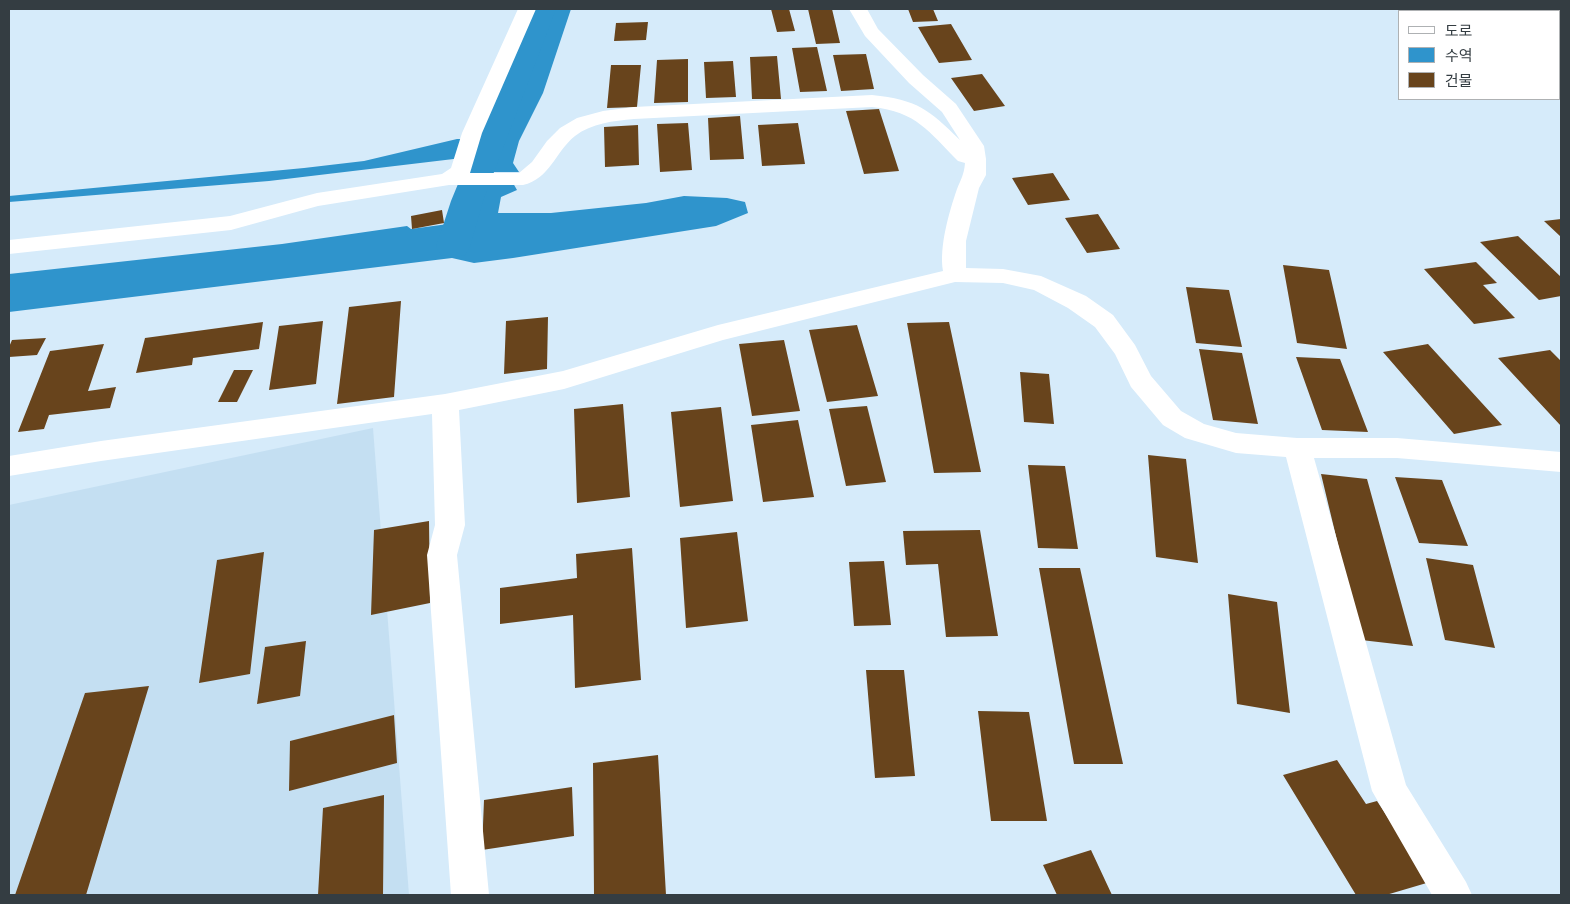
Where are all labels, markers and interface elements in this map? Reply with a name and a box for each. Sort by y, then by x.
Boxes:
legend [1398,10,1560,100]
text: 도로 [1445,21,1473,40]
text: 수역 [1445,46,1473,65]
text: 건물 [1445,71,1473,90]

